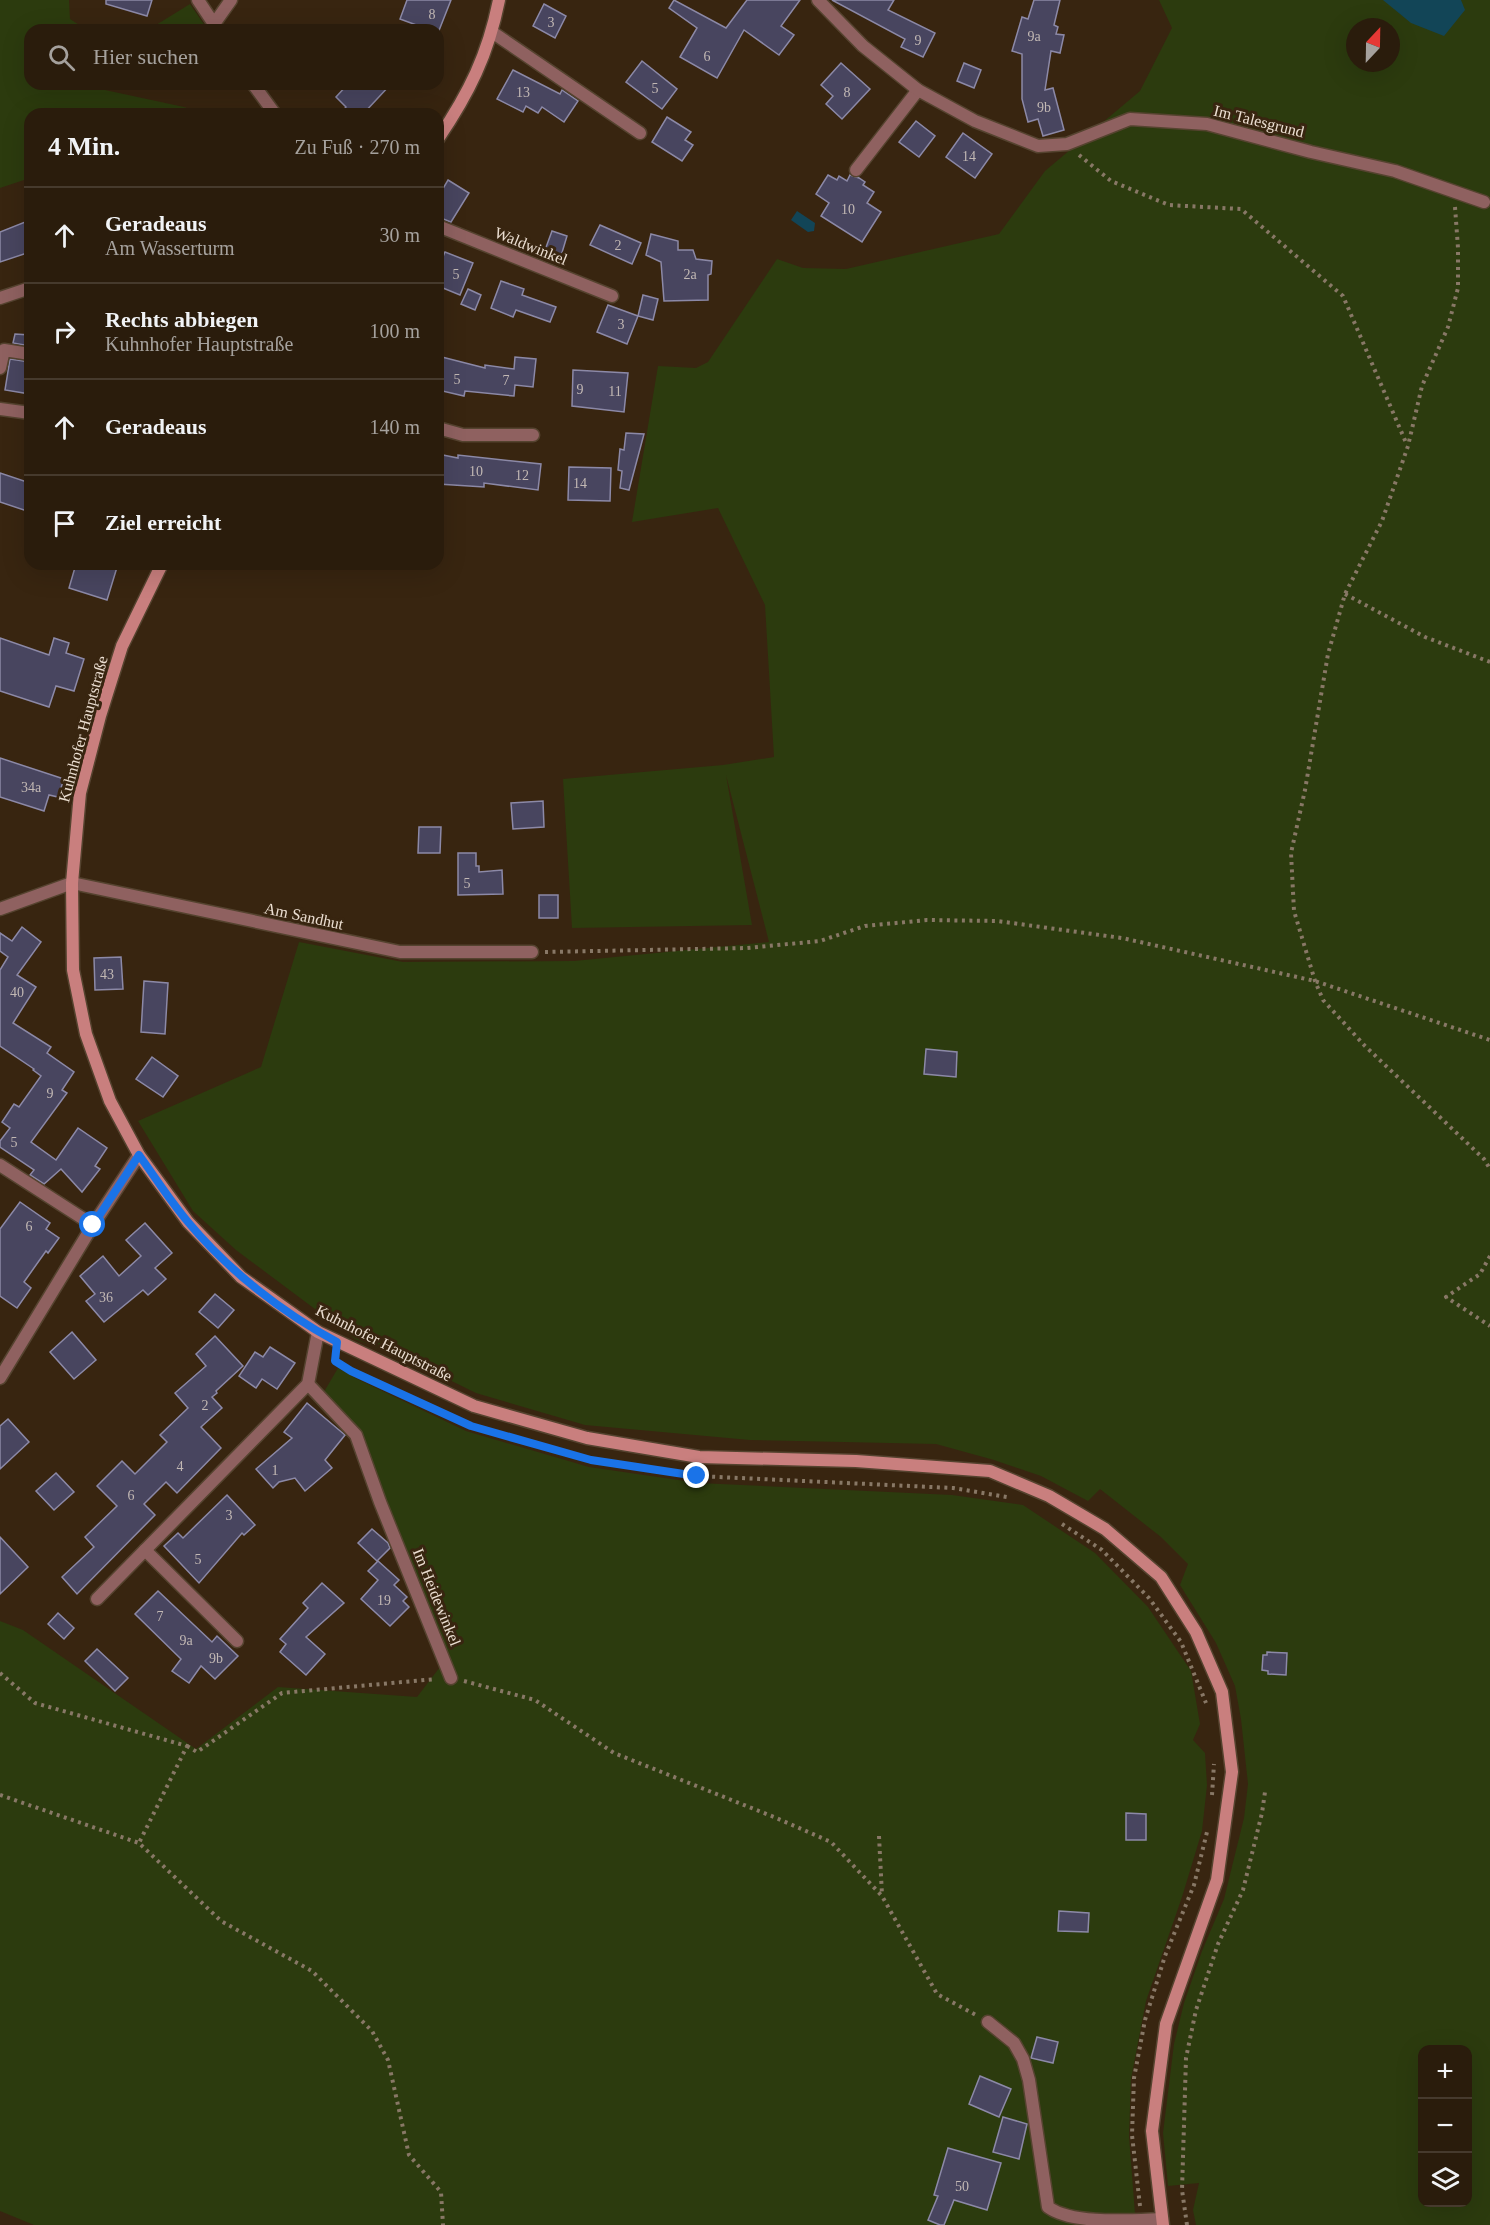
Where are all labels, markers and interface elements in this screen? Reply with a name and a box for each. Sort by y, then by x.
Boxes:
house number: 8 [429,7,436,22]
house number: 3 [548,15,555,30]
north arrow [1346,18,1400,72]
search box [24,24,444,90]
house number: 9a [1027,29,1041,44]
house number: 9 [915,33,922,48]
icon: search [45,41,78,74]
text: Hier suchen [93,44,199,69]
house number: 6 [704,49,711,64]
house number: 5 [652,81,659,96]
house number: 13 [516,85,530,100]
house number: 8 [844,85,851,100]
house number: 9b [1037,100,1051,115]
street label: Im Talesgrund [1212,102,1306,141]
text: 4 Min. [48,132,120,161]
text: Zu Fuß · 270 m [294,136,420,158]
house number: 14 [962,149,976,164]
house number: 10 [841,202,855,217]
text: Geradeaus [105,211,206,236]
icon: ahead [48,219,81,252]
text: 30 m [379,224,420,246]
street label: Waldwinkel [492,224,570,268]
text: Am Wasserturm [105,237,235,259]
house number: 2 [615,238,622,253]
house number: 5 [453,267,460,282]
house number: 2a [683,267,697,282]
text: Rechts abbiegen [105,307,258,332]
icon: right [48,315,81,348]
house number: 3 [618,317,625,332]
text: 100 m [369,320,420,342]
text: Kuhnhofer Hauptstraße [105,333,293,355]
house number: 5 [454,372,461,387]
house number: 7 [503,373,510,388]
house number: 9 [577,382,584,397]
house number: 11 [608,384,622,399]
icon: ahead [48,411,81,444]
text: Geradeaus [105,414,206,439]
text: 140 m [369,416,420,438]
house number: 10 [469,464,483,479]
house number: 12 [515,468,529,483]
house number: 14 [573,476,587,491]
icon: arrive [48,507,81,540]
text: Ziel erreicht [105,510,221,535]
street label: Kuhnhofer Hauptstraße [55,654,112,804]
house number: 34a [21,780,42,795]
house number: 5 [464,876,471,891]
street label: Am Sandhut [263,899,346,933]
house number: 43 [100,967,114,982]
house number: 40 [10,985,24,1000]
house number: 9 [47,1086,54,1101]
house number: 5 [11,1135,18,1150]
route start [79,1211,105,1237]
house number: 6 [26,1219,33,1234]
house number: 36 [99,1290,113,1305]
street label: Kuhnhofer Hauptstraße [313,1301,455,1386]
house number: 2 [202,1398,209,1413]
house number: 4 [177,1459,184,1474]
route end [683,1462,709,1488]
house number: 1 [272,1463,279,1478]
house number: 6 [128,1488,135,1503]
house number: 3 [226,1508,233,1523]
street label: Im Heidewinkel [410,1546,464,1649]
house number: 5 [195,1552,202,1567]
house number: 19 [377,1593,391,1608]
house number: 7 [157,1609,164,1624]
house number: 9a [179,1633,193,1648]
house number: 9b [209,1651,223,1666]
map controls [1418,2045,1472,2207]
button: + [1418,2045,1472,2099]
button: − [1418,2099,1472,2153]
button: layers [1418,2153,1472,2207]
house number: 50 [955,2179,969,2194]

